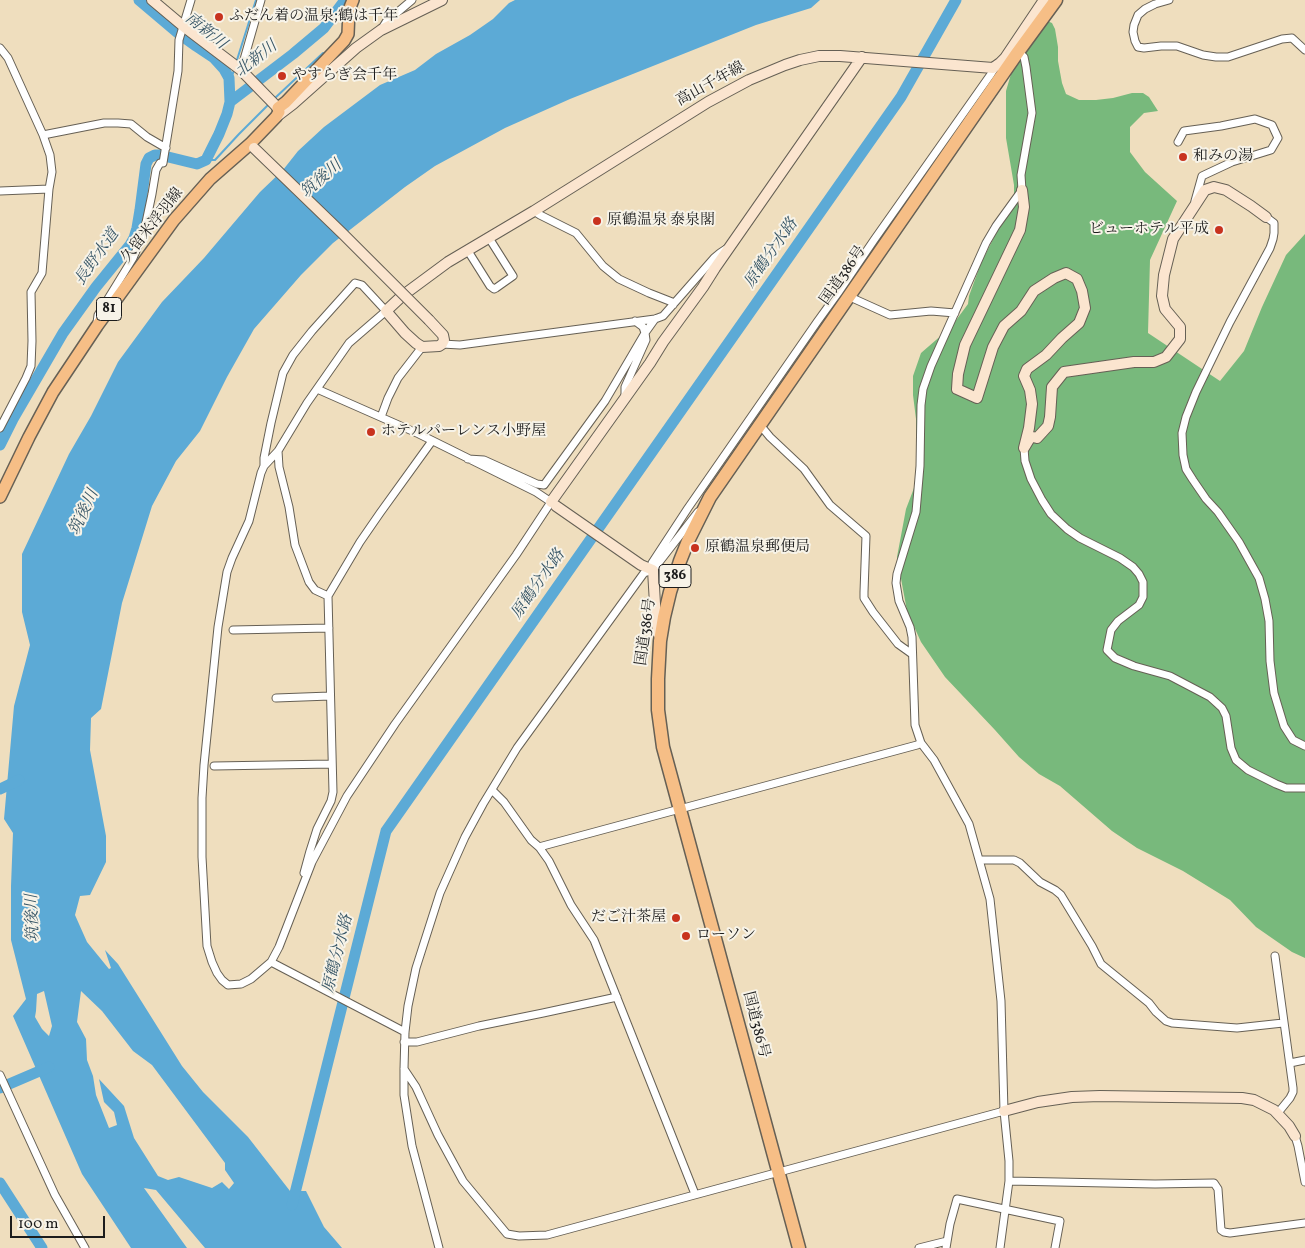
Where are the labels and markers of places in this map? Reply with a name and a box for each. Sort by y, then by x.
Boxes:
place label: ふだん着の温泉;鶴は千年 [229,8,398,26]
marker: ふだん着の温泉;鶴は千年 [213,11,225,23]
place label: やすらぎ会千年 [292,67,397,85]
marker: やすらぎ会千年 [276,70,288,82]
place label: 和みの湯 [1193,148,1253,166]
marker: 和みの湯 [1177,151,1189,163]
place label: 原鶴温泉 泰泉閣 [607,212,715,230]
marker: 原鶴温泉 泰泉閣 [591,215,603,227]
place label: ビューホテル平成 [1089,221,1209,239]
marker: ビューホテル平成 [1213,224,1225,236]
place label: ホテルパーレンス小野屋 [381,423,546,441]
marker: ホテルパーレンス小野屋 [365,426,377,438]
place label: 原鶴温泉郵便局 [705,539,810,557]
marker: 原鶴温泉郵便局 [689,542,701,554]
place label: だご汁茶屋 [591,909,666,927]
marker: だご汁茶屋 [670,912,682,924]
place label: ローソン [696,927,756,945]
marker: ローソン [680,930,692,942]

